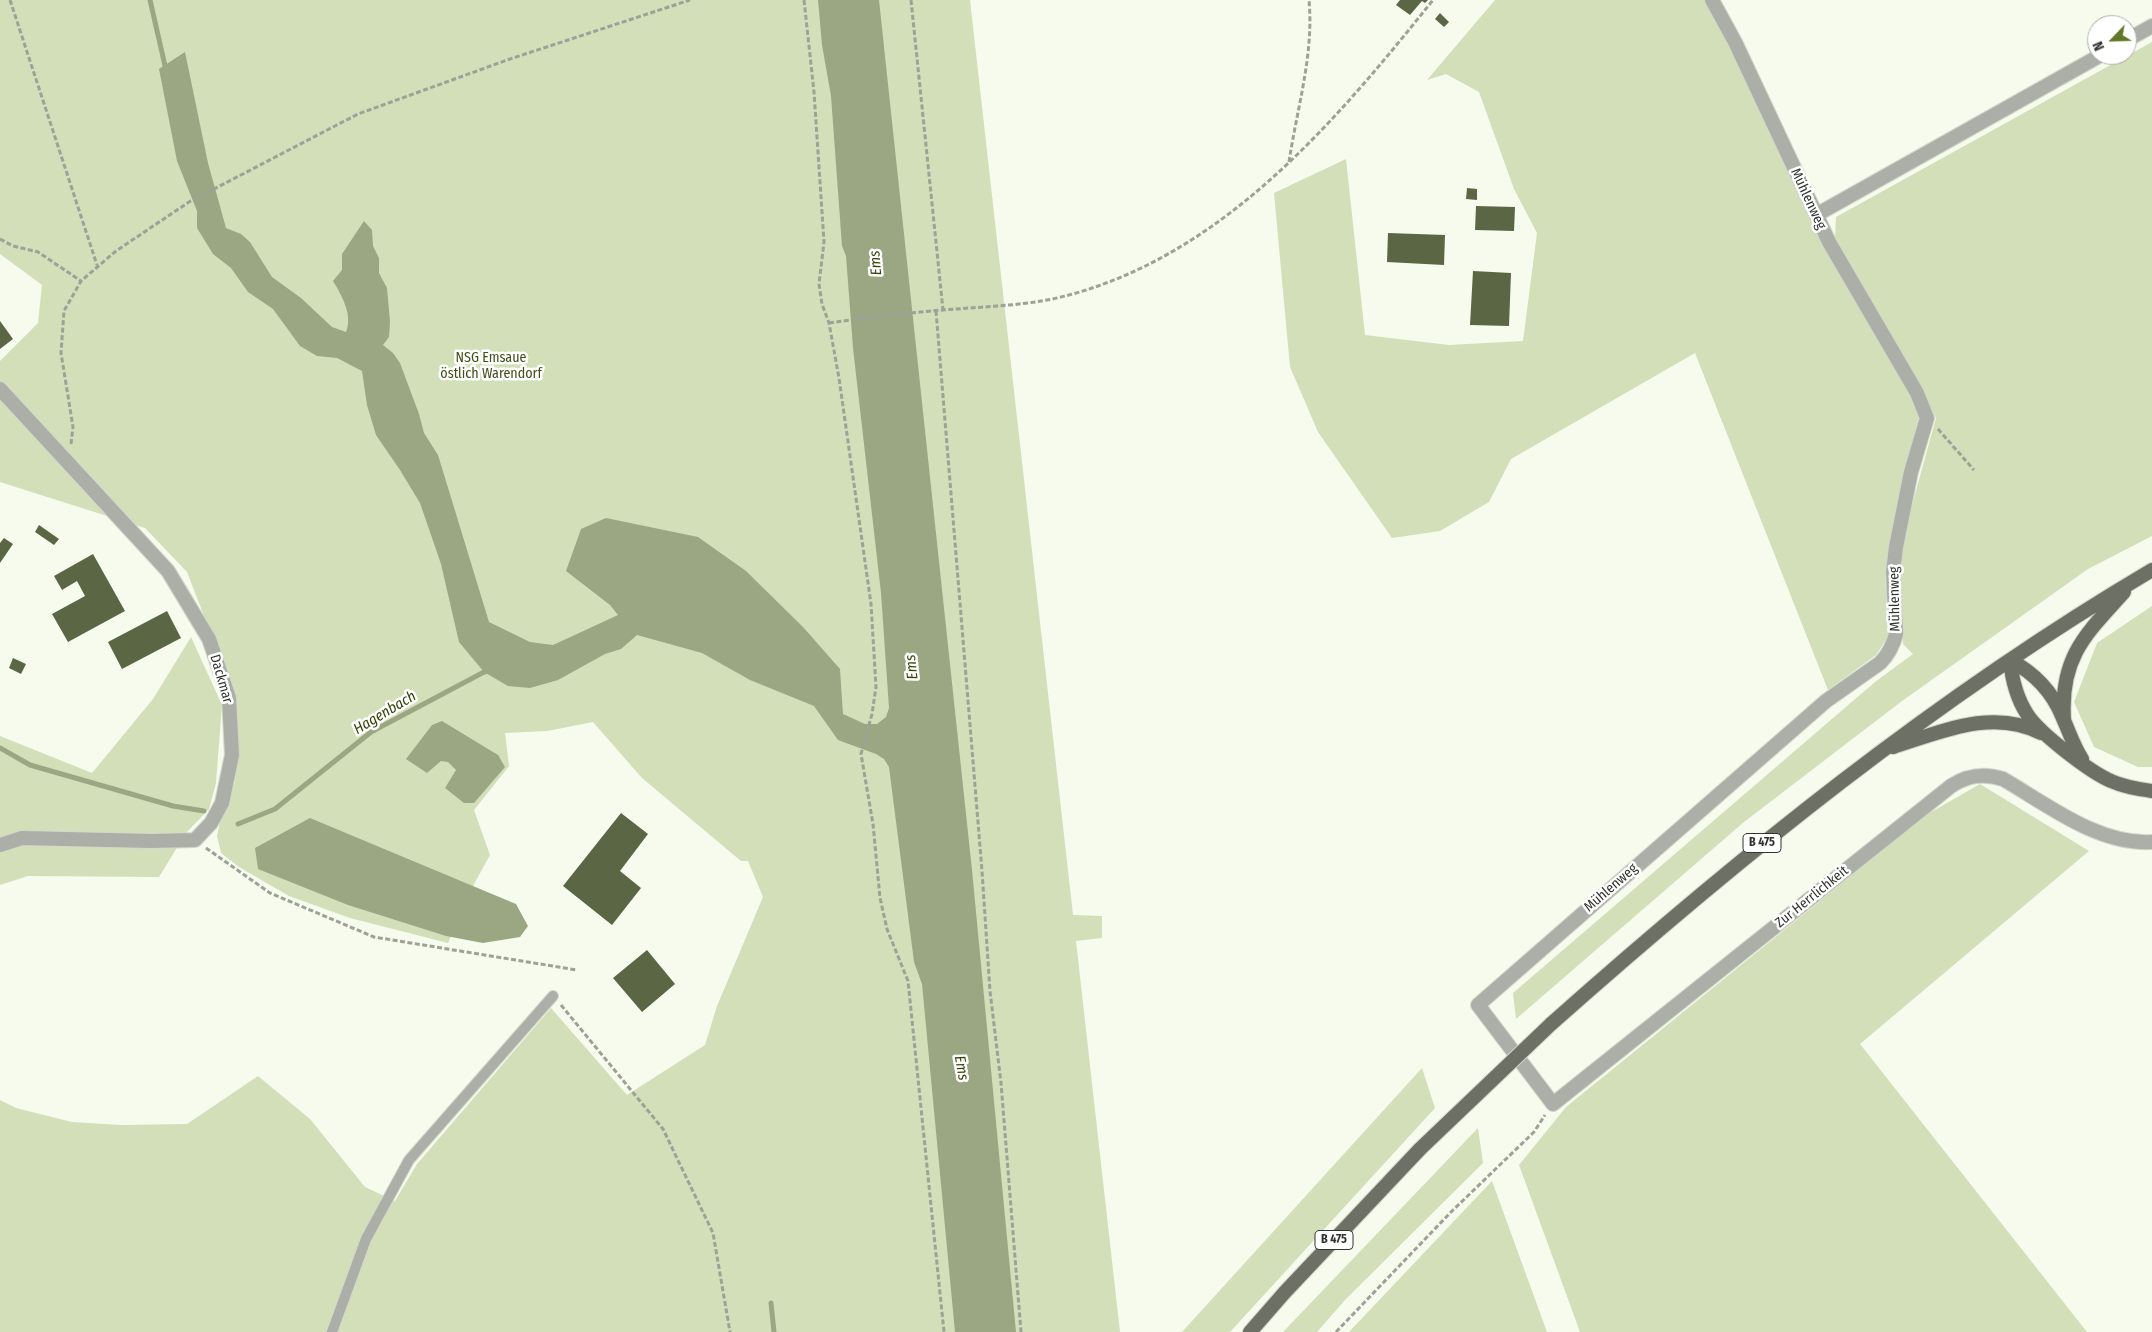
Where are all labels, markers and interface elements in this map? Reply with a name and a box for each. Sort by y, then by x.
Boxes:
north arrow [2087,15,2137,65]
text: N [2089,39,2108,53]
street label: Mühlenweg [1787,166,1829,232]
water label: Ems [866,250,886,276]
park label: NSG Emsaue östlich Warendorf [440,350,542,382]
street label: Mühlenweg [1886,566,1904,632]
street label: Dackmar [206,653,236,705]
water label: Ems [902,654,922,680]
water label: Hagenbach [351,687,419,739]
road number: B 475 [1743,834,1781,852]
street label: Mühlenweg [1581,860,1641,916]
street label: Zur Herrlichkeit [1772,862,1852,932]
water label: Ems [950,1054,972,1082]
road number: B 475 [1315,1230,1353,1250]

